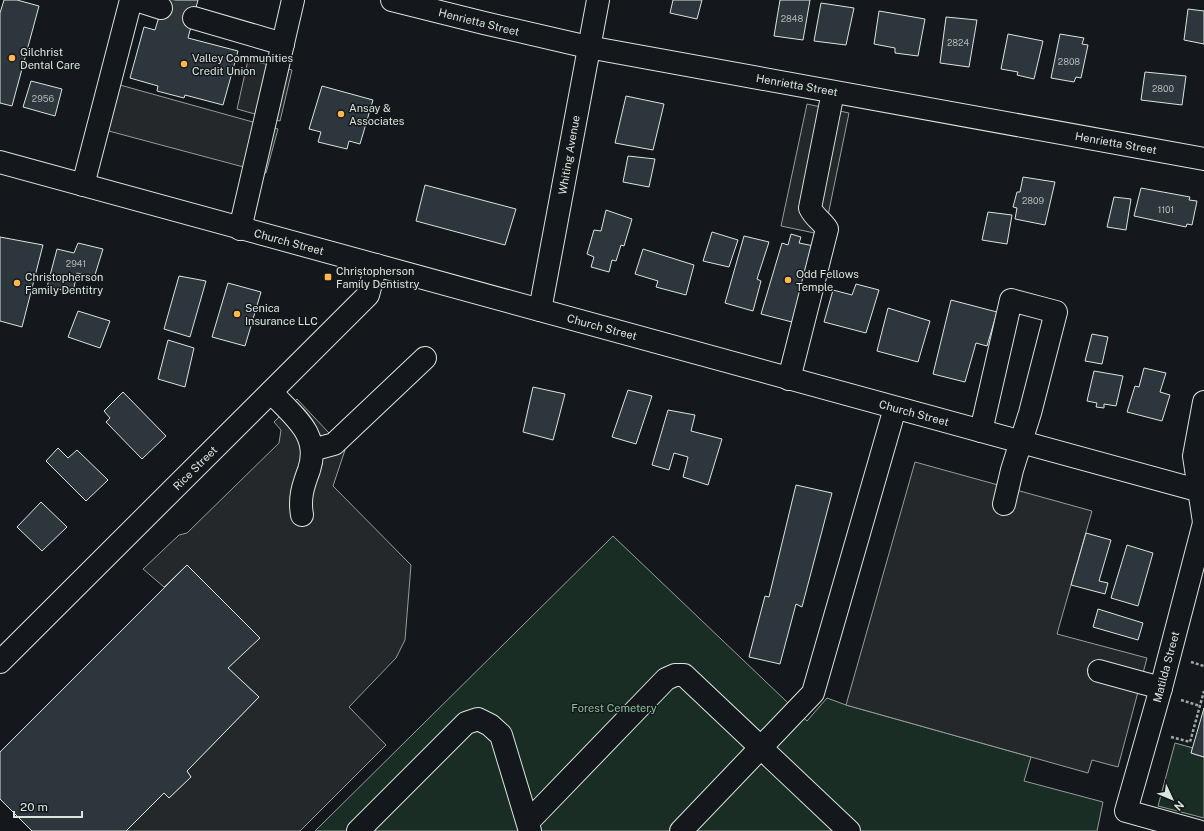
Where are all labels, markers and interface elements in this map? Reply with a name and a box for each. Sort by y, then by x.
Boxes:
street label: Henrietta Street [437,6,521,38]
house number: 2848 [781,13,803,24]
house number: 2824 [947,37,969,48]
place label: Gilchrist Dental Care [20,46,80,71]
place label: Valley Communities Credit Union [192,52,293,77]
marker: Gilchrist Dental Care [7,53,17,63]
house number: 2808 [1058,56,1080,67]
marker: Valley Communities Credit Union [179,59,189,69]
street label: Henrietta Street [755,72,839,98]
house number: 2800 [1152,83,1175,94]
house number: 2956 [32,93,55,104]
place label: Ansay & Associates [349,102,405,127]
marker: Ansay & Associates [336,109,346,119]
street label: Whiting Avenue [556,114,582,196]
street label: Henrietta Street [1074,130,1158,156]
house number: 2809 [1022,195,1044,206]
house number: 1101 [1158,204,1174,215]
street label: Church Street [253,227,325,257]
house number: 2941 [66,258,86,269]
place label: Christopherson Family Dentistry [336,265,420,290]
place label: Odd Fellows Temple [796,268,859,293]
place label: Christopherson Family Dentitry [25,271,103,296]
marker: Christopherson Family Dentistry [323,272,333,282]
marker: Odd Fellows Temple [783,275,793,285]
marker: Christopherson Family Dentitry [12,278,22,288]
place label: Senica Insurance LLC [245,302,318,327]
marker: Senica Insurance LLC [232,309,242,319]
street label: Church Street [566,312,638,342]
street label: Church Street [878,398,950,428]
street label: Rice Street [171,444,219,492]
street label: Matilda Street [1151,630,1181,704]
park label: Forest Cemetery [571,702,657,714]
north arrow [1152,779,1192,819]
scale bar [14,793,82,819]
text: N [1172,799,1186,813]
text: 20 m [20,800,48,814]

